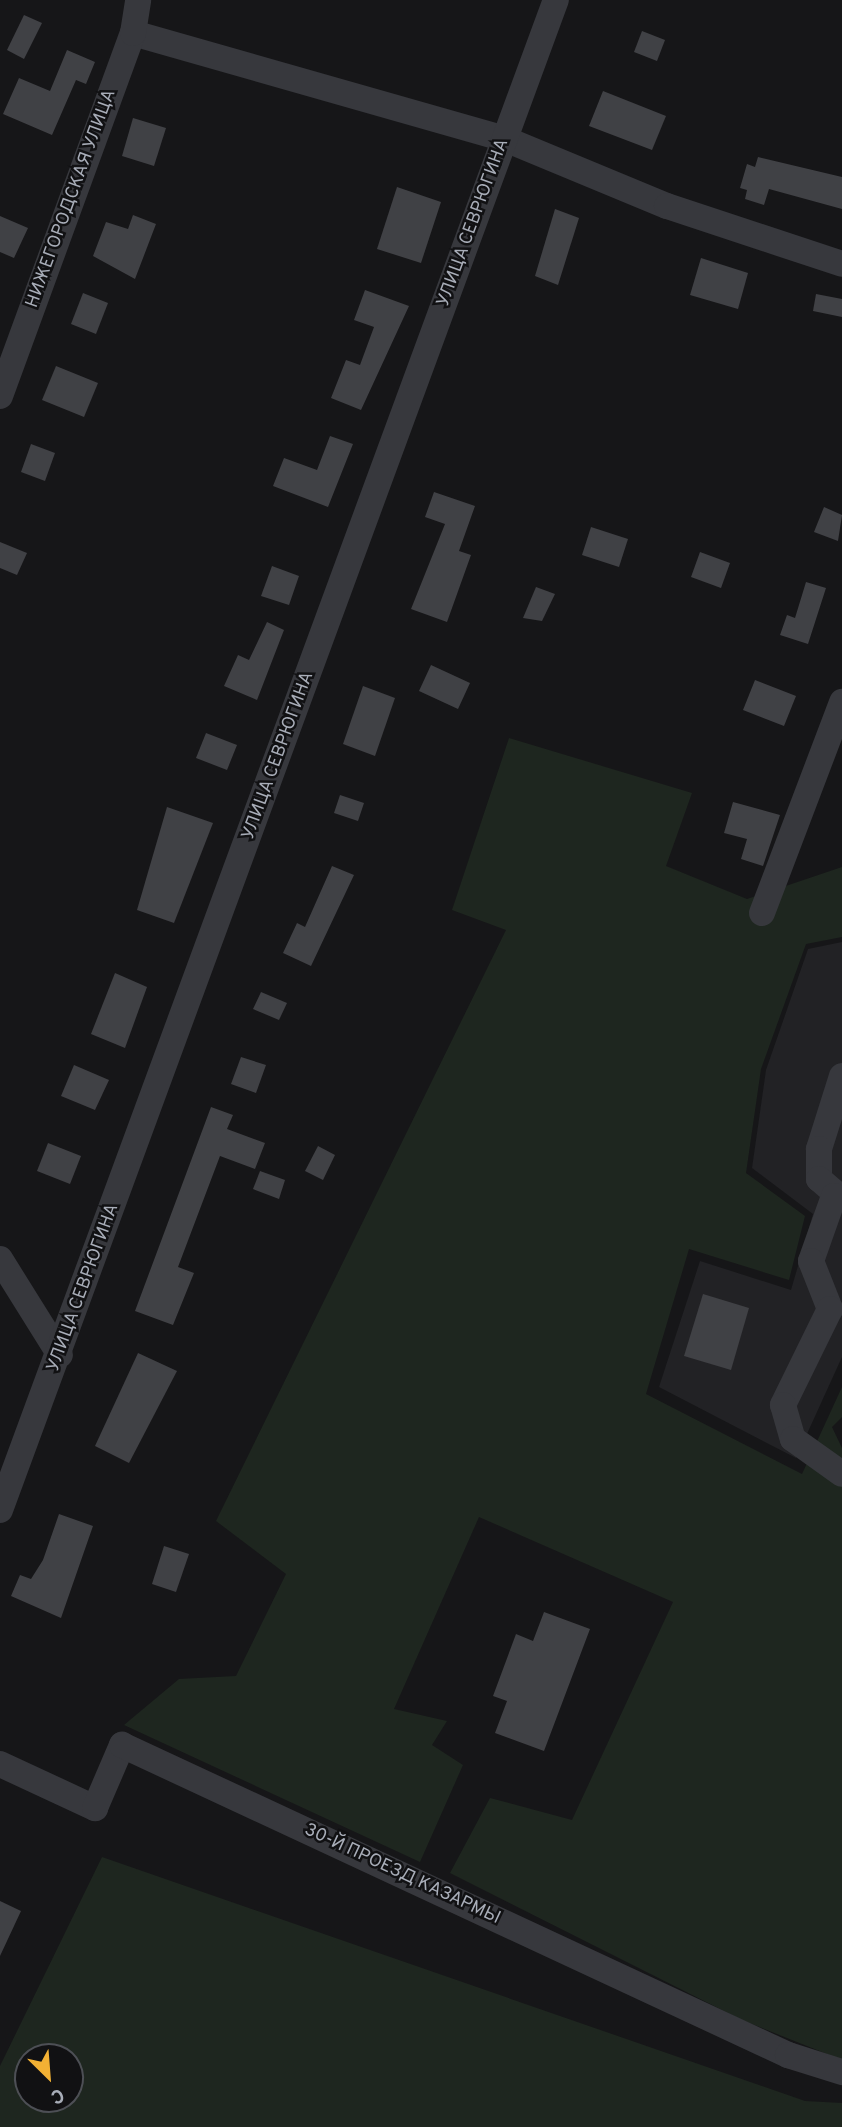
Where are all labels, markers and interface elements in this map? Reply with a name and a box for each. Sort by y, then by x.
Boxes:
street label: НИЖЕГОРОДСКАЯ УЛИЦА [22,87,122,311]
street label: УЛИЦА СЕВРЮГИНА [433,136,515,310]
street label: УЛИЦА СЕВРЮГИНА [238,669,320,843]
street label: УЛИЦА СЕВРЮГИНА [43,1201,125,1375]
street label: 30-Й ПРОЕЗД КАЗАРМЫ [301,1820,503,1930]
north arrow [14,2043,84,2113]
text: С [46,2082,68,2109]

